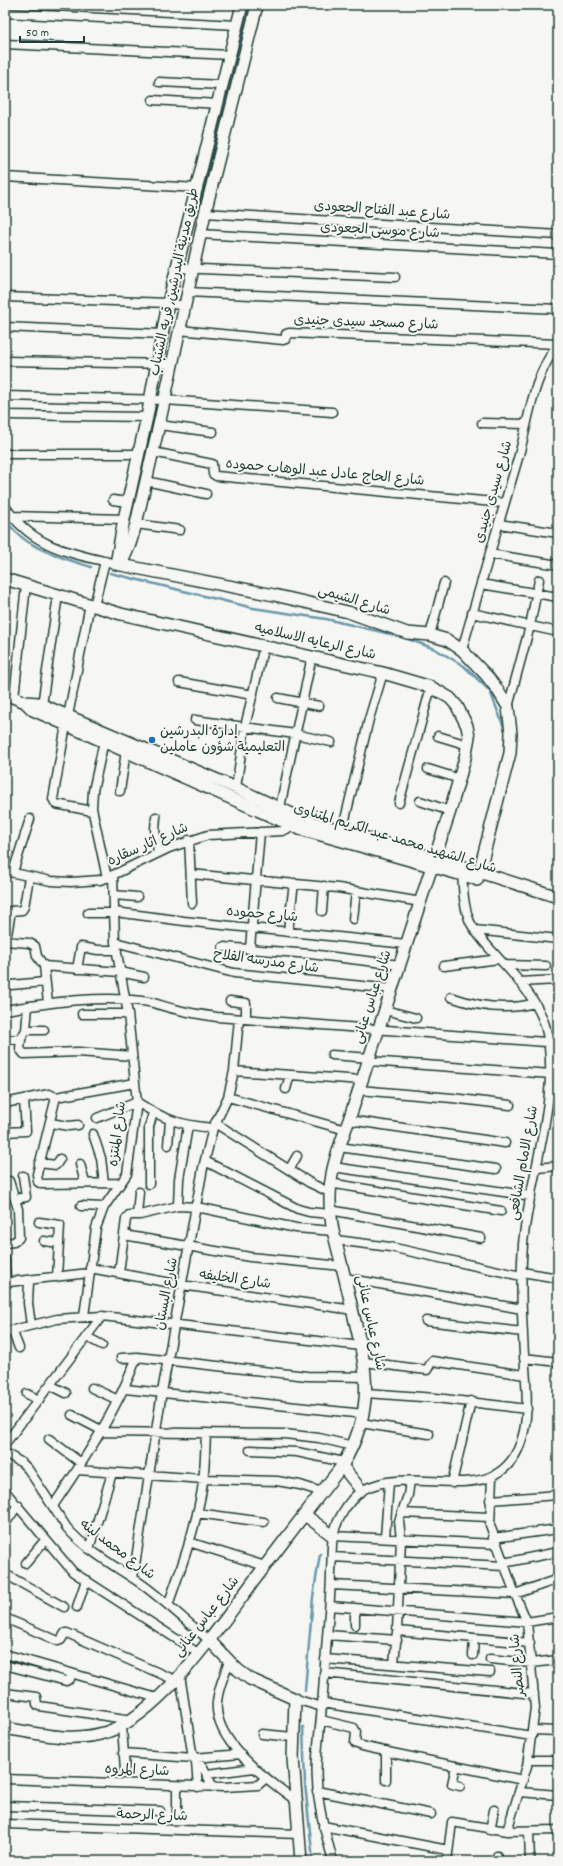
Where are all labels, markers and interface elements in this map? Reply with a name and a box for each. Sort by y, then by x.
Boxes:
scale bar [20,18,84,44]
text: 50 m [26,25,49,42]
street label: طريق مدينة البدرشين, قريه الشنباب [145,186,205,378]
street label: شارع عبد الفتاح الجعودى [313,196,451,226]
street label: شارع موسى الجعودى [320,218,440,244]
street label: شارع مسجد سيدى جنيدى [293,310,439,336]
street label: شارع سيدى جنيدى [470,438,518,546]
street label: شارع الحاج عادل عبد الوهاب حموده [225,454,425,492]
street label: شارع الشيمى [315,581,393,621]
street label: شارع الرعايه الاسلاميه [252,618,378,666]
place label: إدارة البدرشين التعليمية شؤون عاملين [160,722,285,758]
marker: إدارة البدرشين التعليمية شؤون عاملين [147,735,157,745]
street label: شارع الشهيد محمد عبد الكريم المتناوى [291,799,499,879]
street label: شارع اثار سقاره [104,818,192,872]
street label: شارع حموده [225,902,299,928]
street label: شارع مدرسه الفلاح [212,945,320,979]
street label: شارع عباس عنانى [348,948,398,1046]
street label: شارع المنتزه [104,1100,132,1168]
street label: شارع الامام الشافعى [504,1104,544,1222]
street label: شارع البستان [150,1256,184,1332]
street label: شارع الخليفه [198,1265,272,1295]
street label: شارع عباس عنانى [350,1273,390,1373]
street label: شارع محمد لبنه [75,1515,159,1585]
street label: شارع عباس عنانى [169,1573,245,1661]
street label: شارع النصر [505,1633,531,1698]
street label: شارع المروه [104,1760,170,1782]
street label: شارع الرحمة [116,1805,188,1827]

